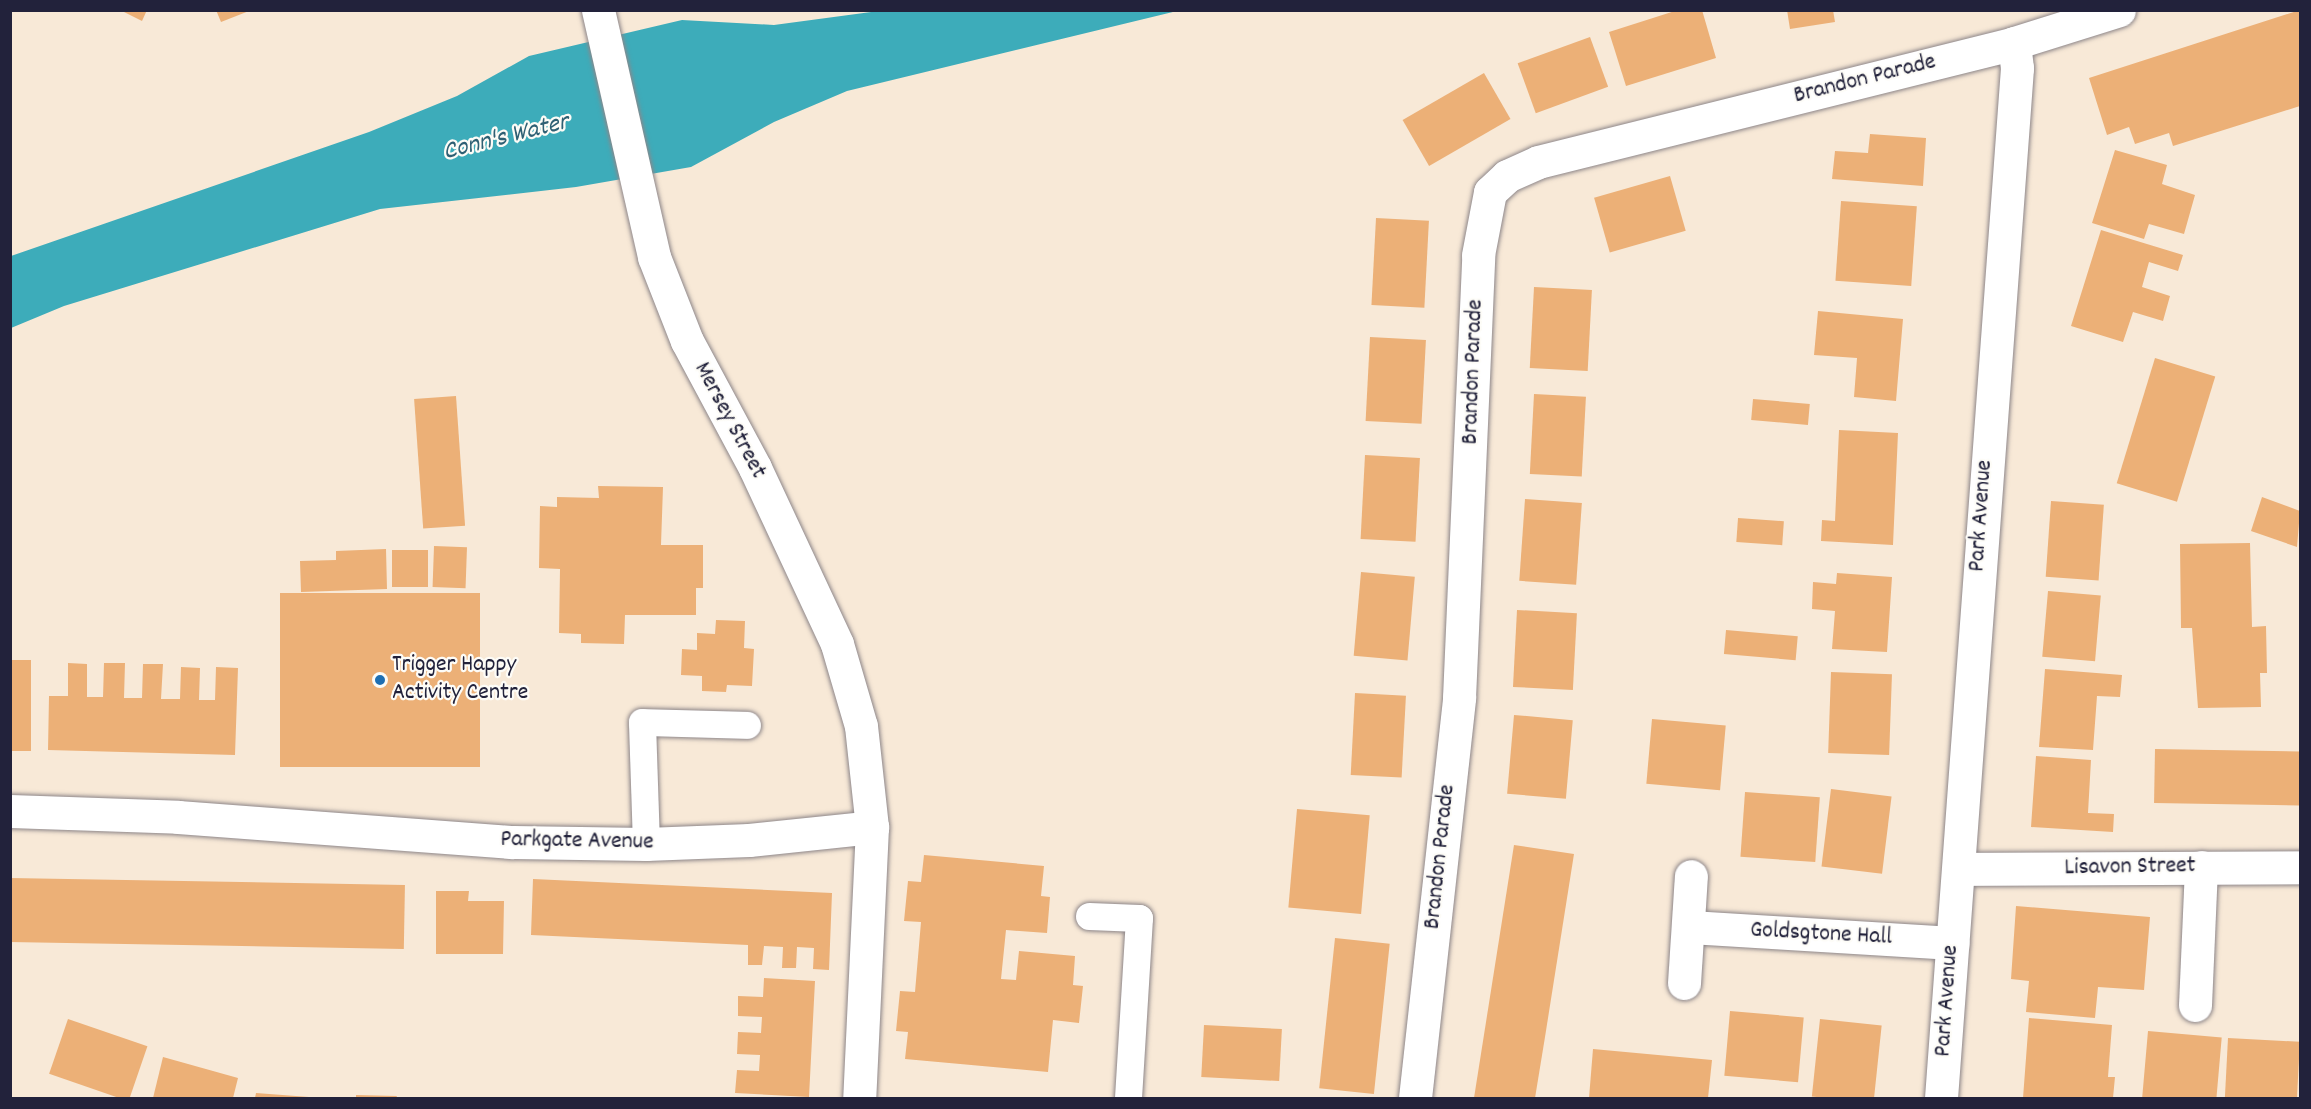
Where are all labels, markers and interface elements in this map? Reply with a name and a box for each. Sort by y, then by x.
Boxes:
street label: Brandon Parade [1791,48,1939,112]
water label: Conn's Water [440,107,572,169]
street label: Brandon Parade [1457,299,1491,445]
street label: Mersey Street [686,358,772,484]
street label: Park Avenue [1964,459,2000,573]
place label: Trigger Happy Activity Centre [392,652,528,708]
marker: Trigger Happy Activity Centre [373,673,387,687]
street label: Brandon Parade [1419,783,1463,931]
street label: Parkgate Avenue [500,826,654,858]
street label: Lisavon Street [2064,852,2196,884]
street label: Goldsgtone Hall [1749,917,1893,953]
street label: Park Avenue [1930,944,1966,1058]

